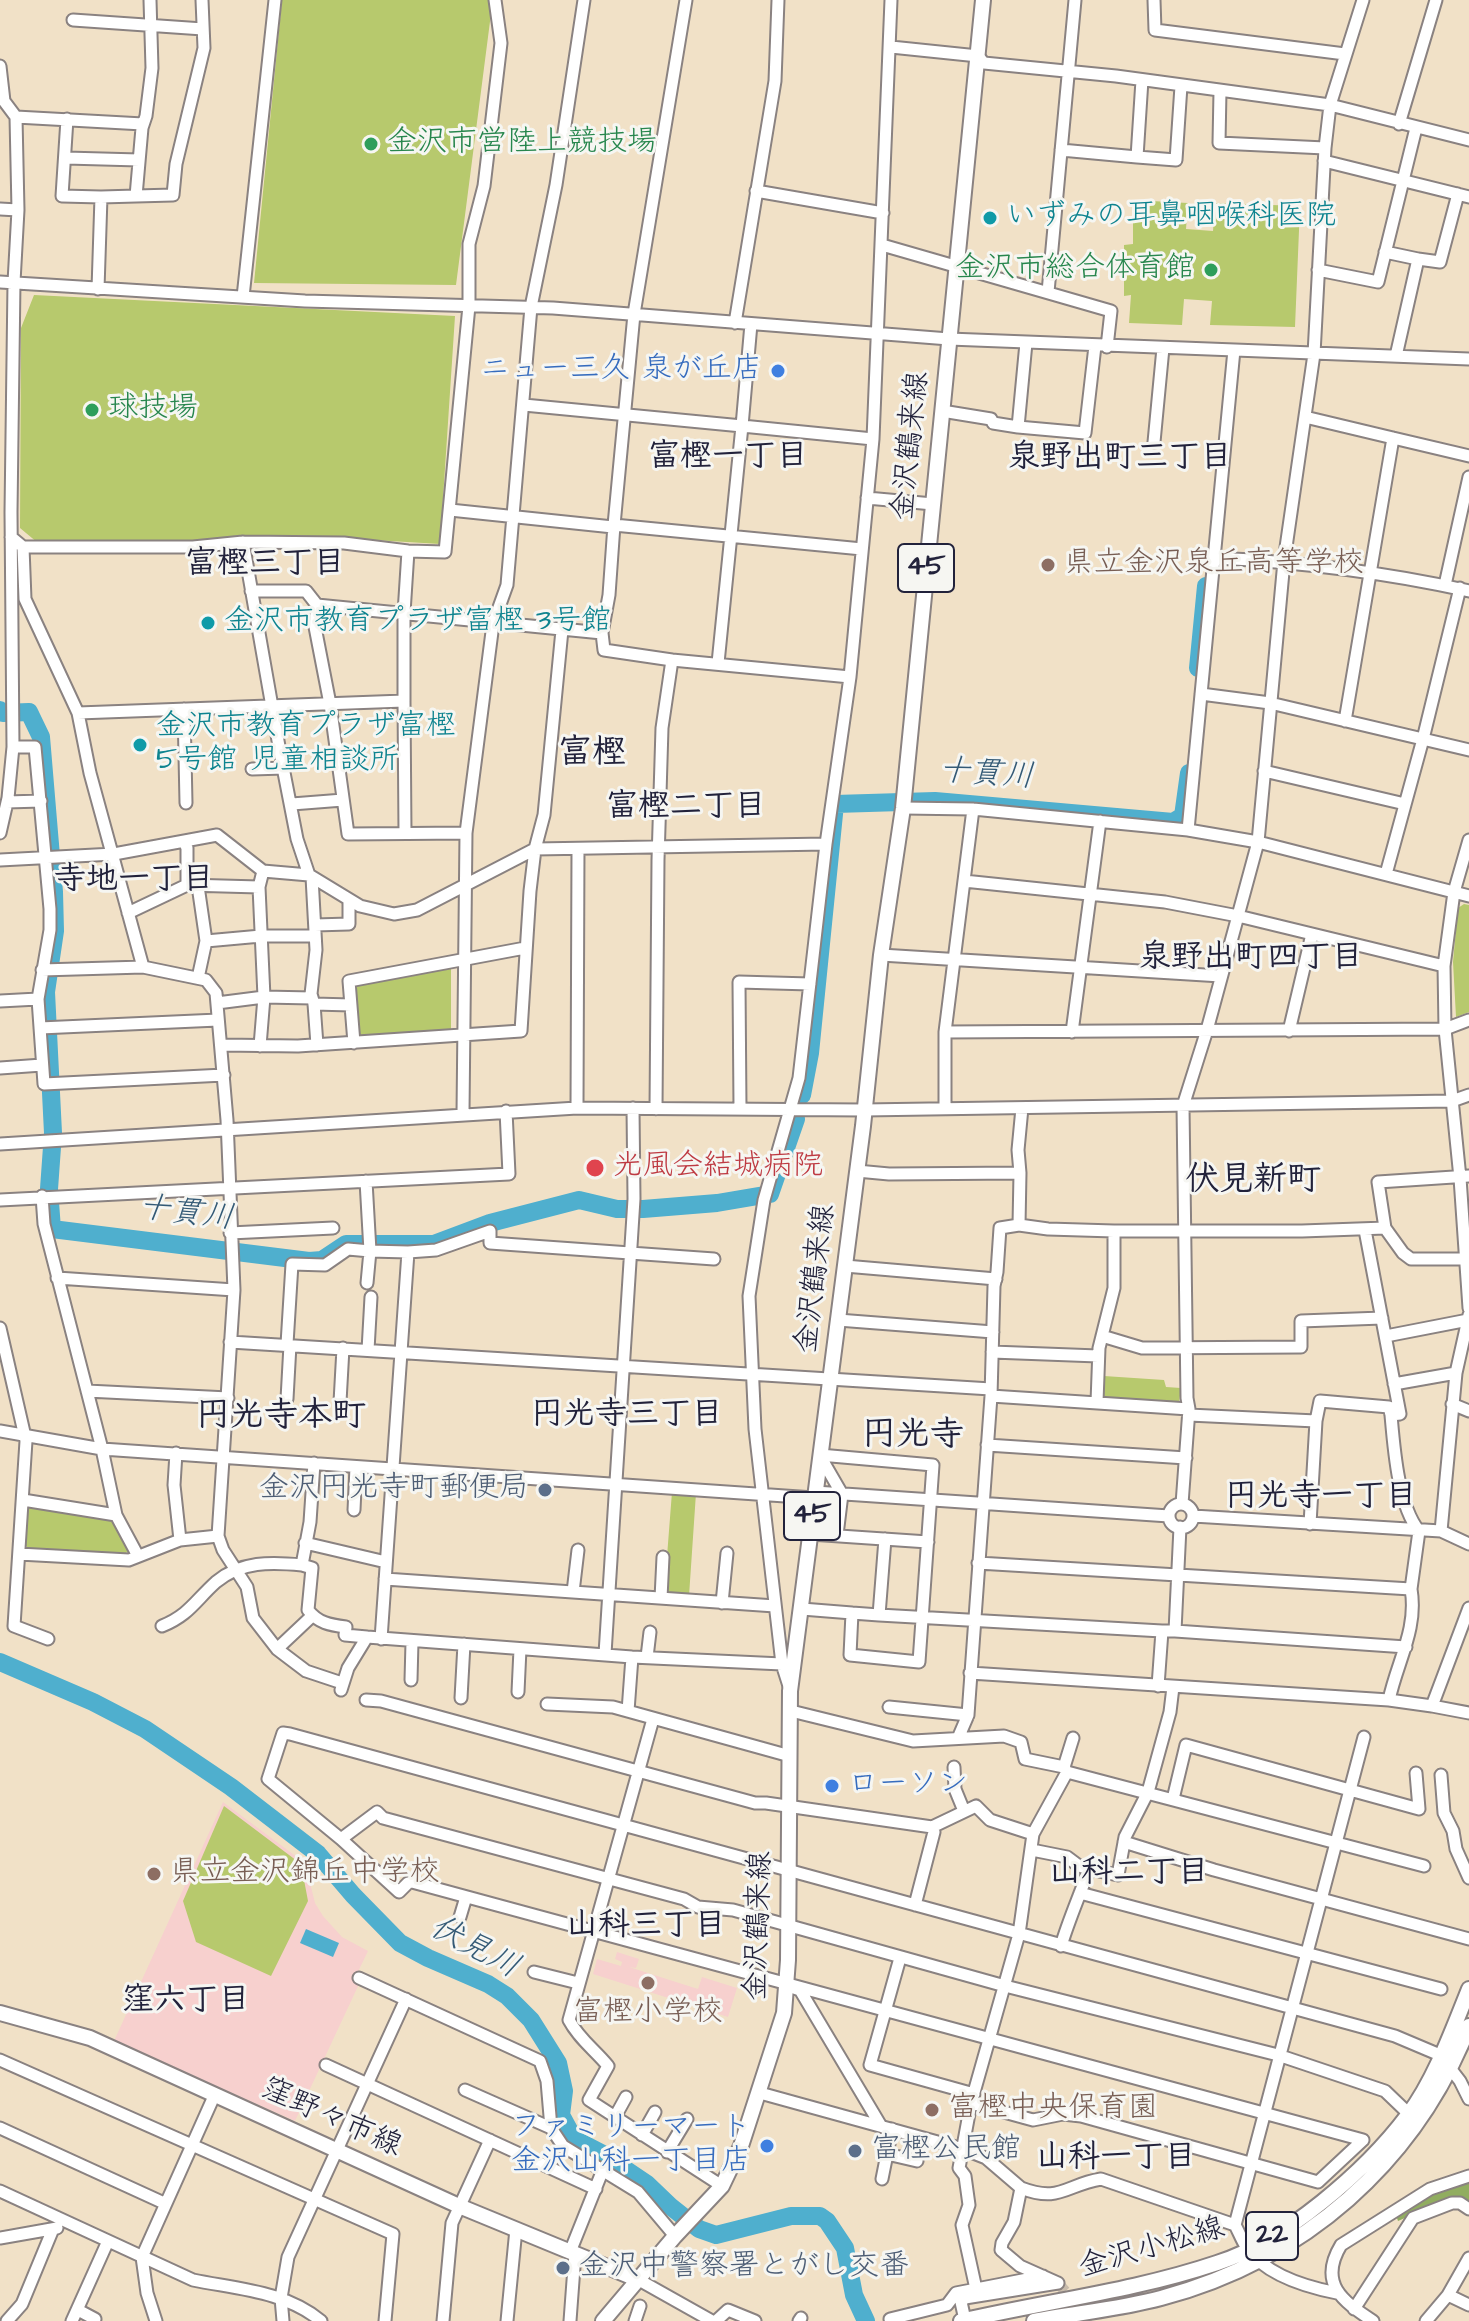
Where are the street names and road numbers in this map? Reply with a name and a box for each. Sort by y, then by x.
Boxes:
street label: 金沢鶴来線 [886,370,938,522]
road number: 45 [898,544,954,592]
street label: 金沢鶴来線 [790,1202,844,1356]
road number: 45 [784,1492,840,1540]
street label: 金沢鶴来線 [739,1850,781,2002]
street label: 窪野々市線 [255,2072,407,2166]
street label: 金沢小松線 [1075,2211,1229,2287]
road number: 22 [1246,2212,1298,2260]

